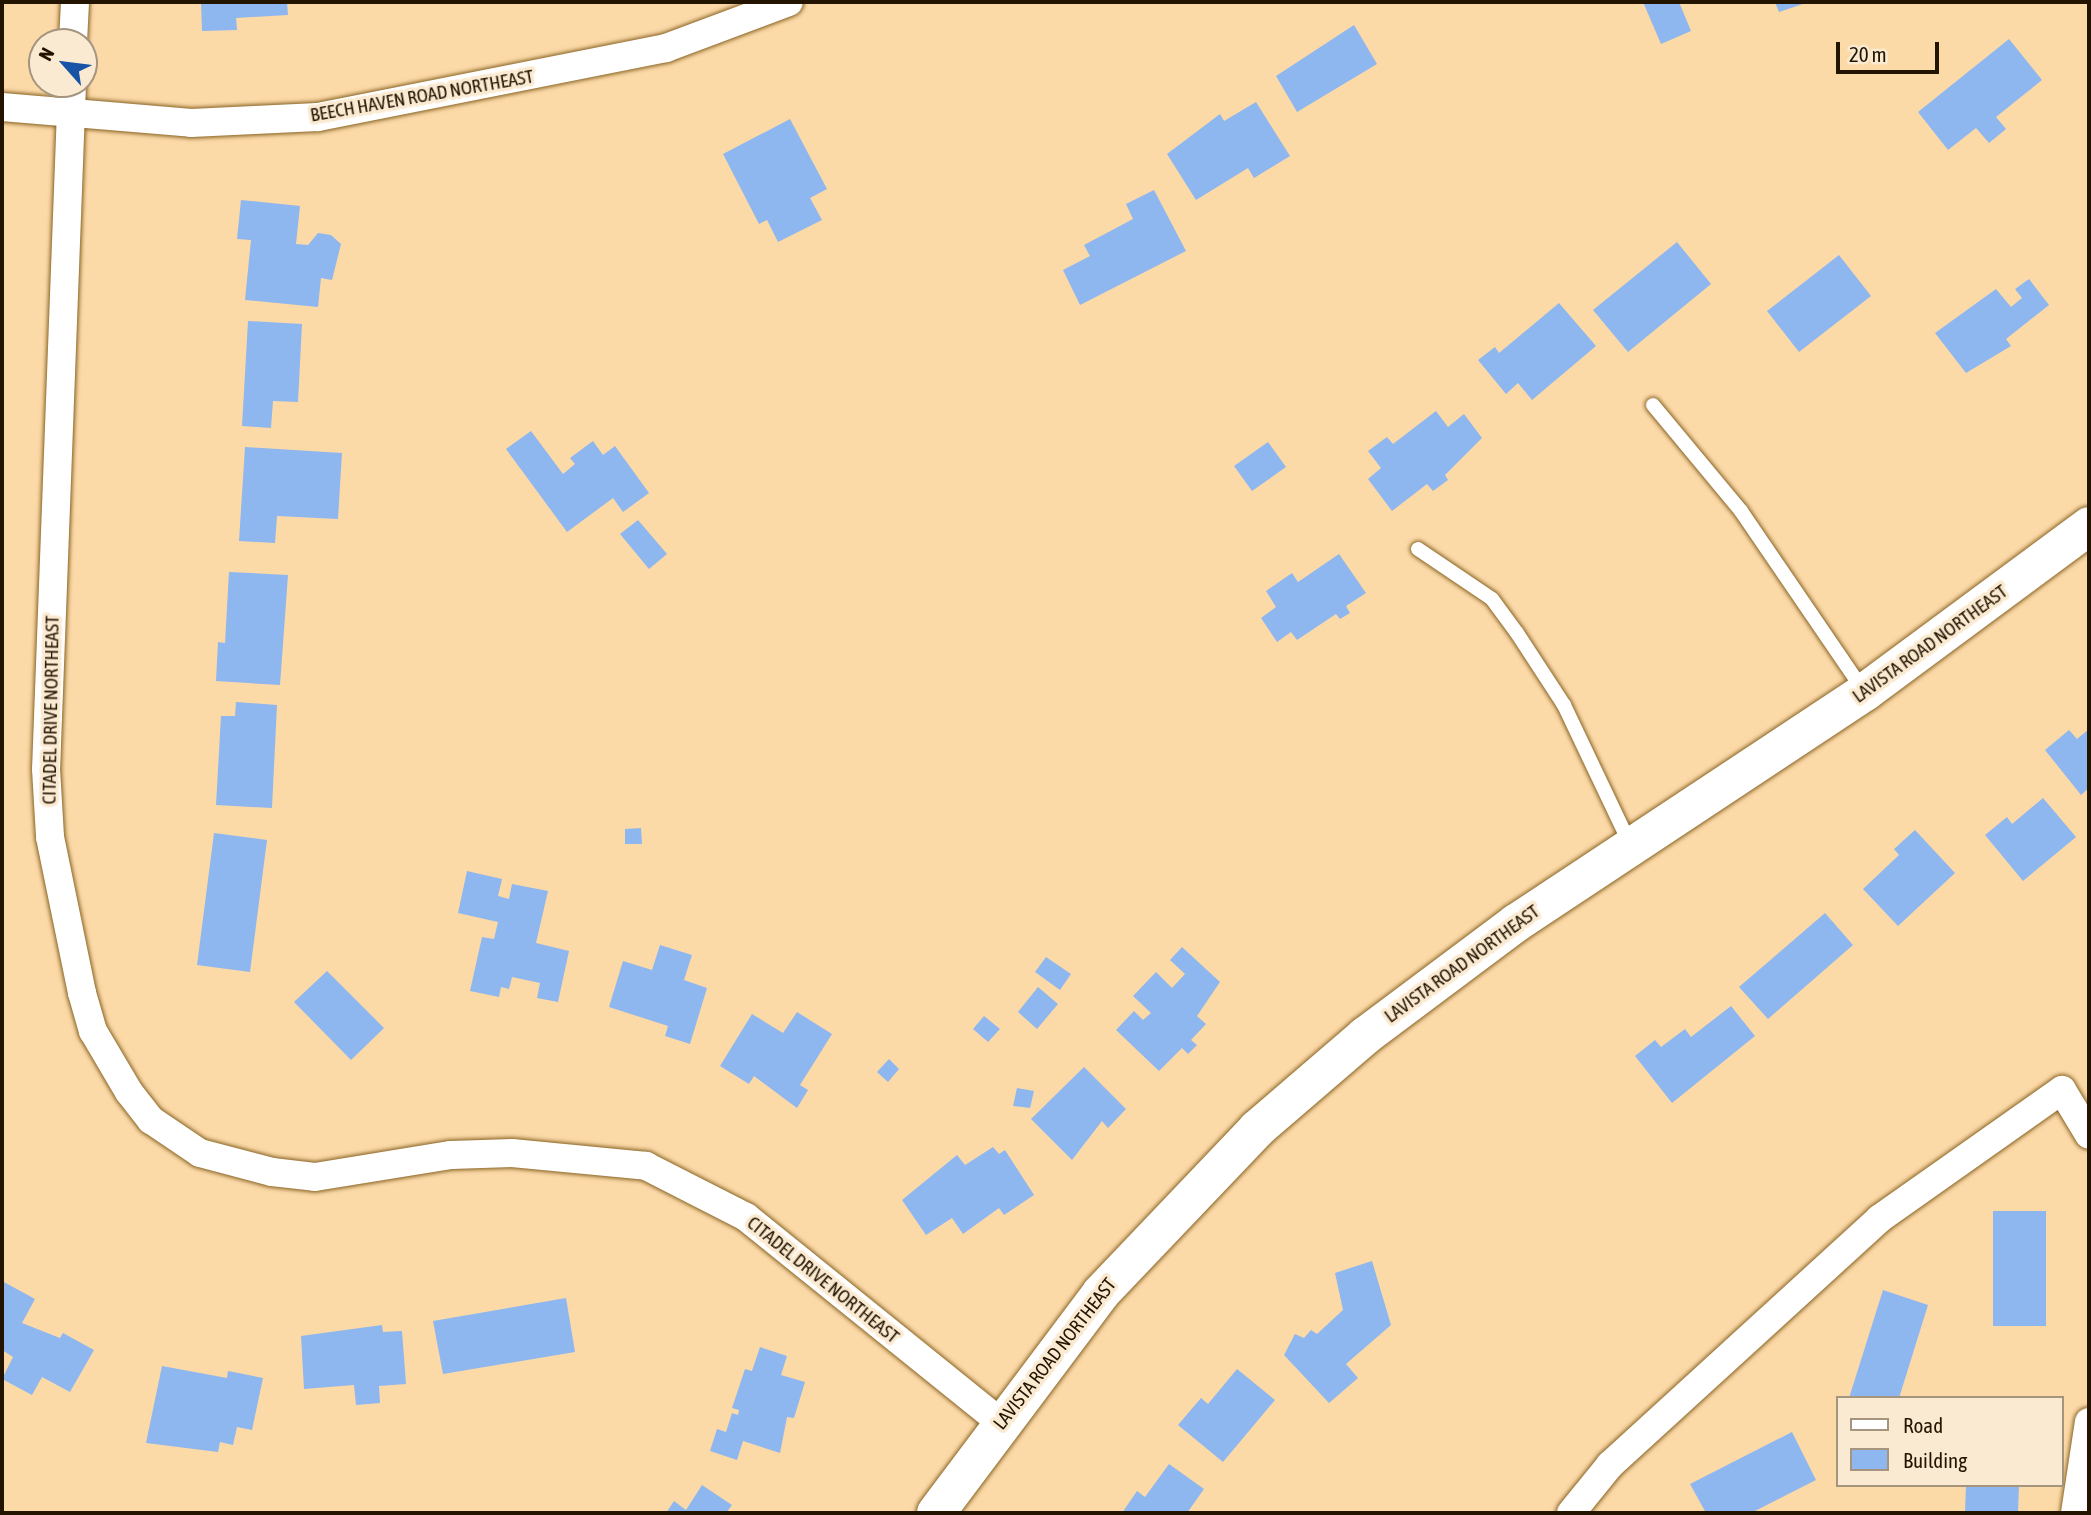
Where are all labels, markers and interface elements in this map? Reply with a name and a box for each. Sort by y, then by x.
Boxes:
north arrow [28,28,98,98]
scale bar [1839,28,1942,72]
text: 20 m [1849,42,1887,66]
text: N [34,44,59,64]
street label: BEECH HAVEN ROAD NORTHEAST [309,65,535,127]
street label: LAVISTA ROAD NORTHEAST [1848,580,2012,708]
street label: CITADEL DRIVE NORTHEAST [38,615,64,805]
street label: LAVISTA ROAD NORTHEAST [1380,900,1544,1028]
street label: CITADEL DRIVE NORTHEAST [742,1212,904,1348]
street label: LAVISTA ROAD NORTHEAST [989,1274,1121,1434]
legend [1836,1396,2063,1487]
text: Road [1903,1413,1943,1437]
text: Building [1903,1448,1967,1472]

